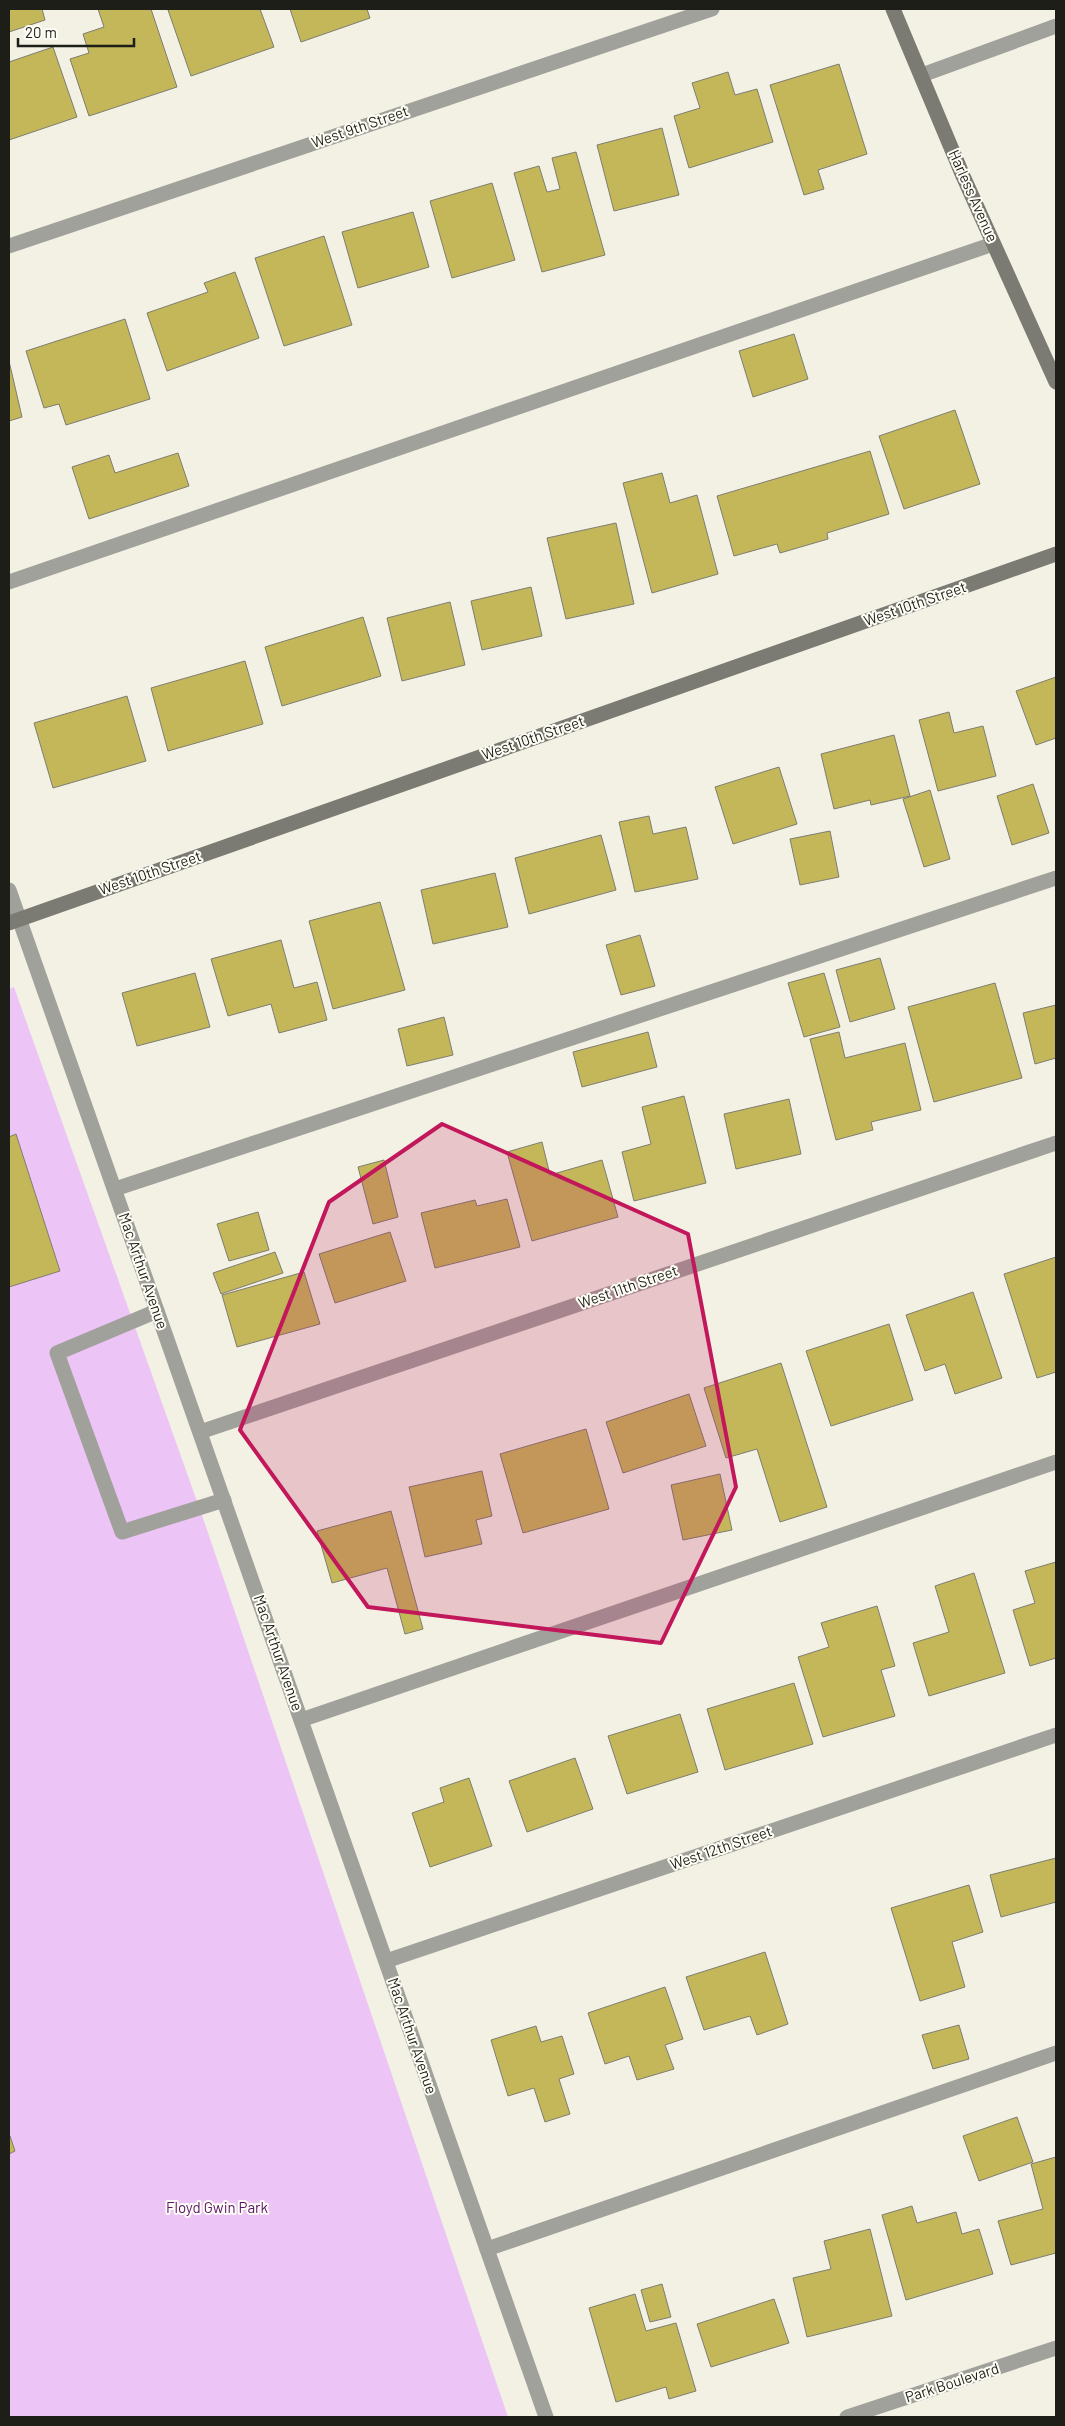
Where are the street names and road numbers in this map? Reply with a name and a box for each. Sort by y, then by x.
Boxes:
street label: West 9th Street [309,101,410,151]
street label: Harless Avenue [946,147,1002,245]
street label: West 10th Street [861,577,968,629]
street label: West 10th Street [479,711,586,763]
street label: West 10th Street [96,846,203,898]
street label: Mac Arthur Avenue [116,1210,172,1331]
street label: West 11th Street [576,1261,680,1311]
street label: Mac Arthur Avenue [251,1592,307,1713]
street label: West 12th Street [667,1821,774,1873]
street label: Mac Arthur Avenue [385,1975,441,2096]
street label: Park Boulevard [903,2358,1001,2406]

